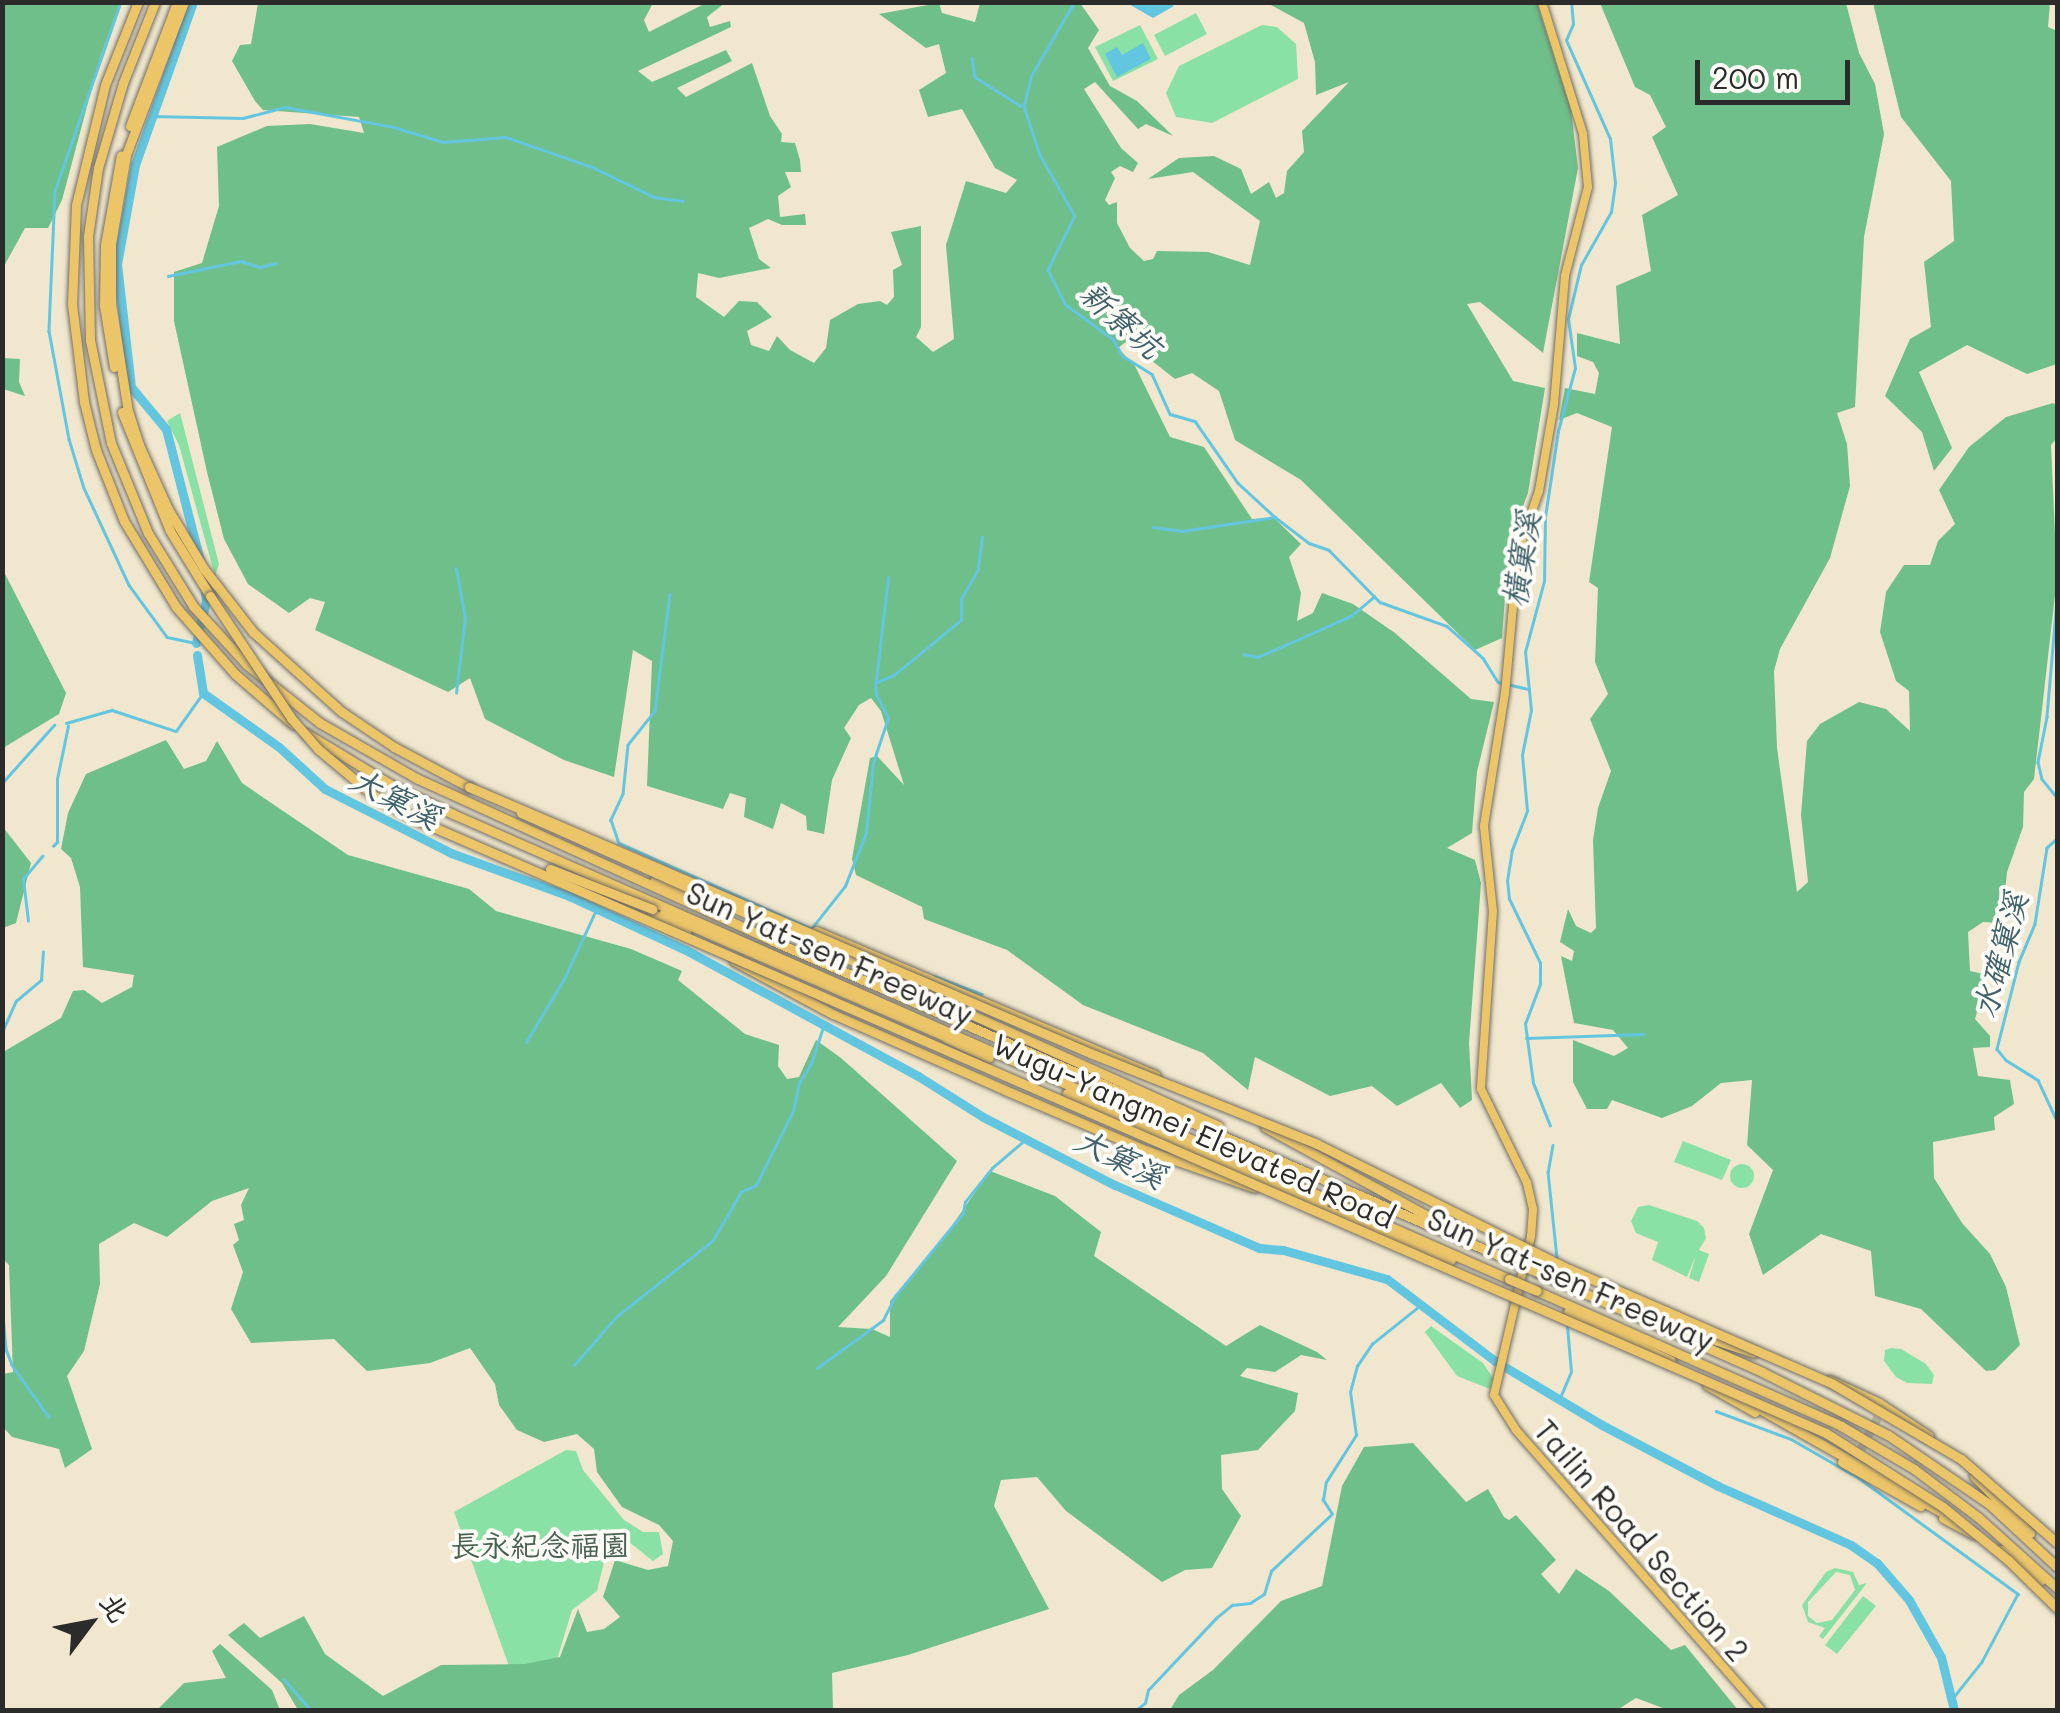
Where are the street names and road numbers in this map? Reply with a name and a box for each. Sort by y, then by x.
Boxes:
street label: Sun Yat-sen Freeway [681,874,979,1032]
street label: Wugu-Yangmei Elevated Road [988,1025,1400,1235]
street label: Sun Yat-sen Freeway [1422,1200,1720,1358]
street label: Tailin Road Section 2 [1527,1412,1757,1668]

